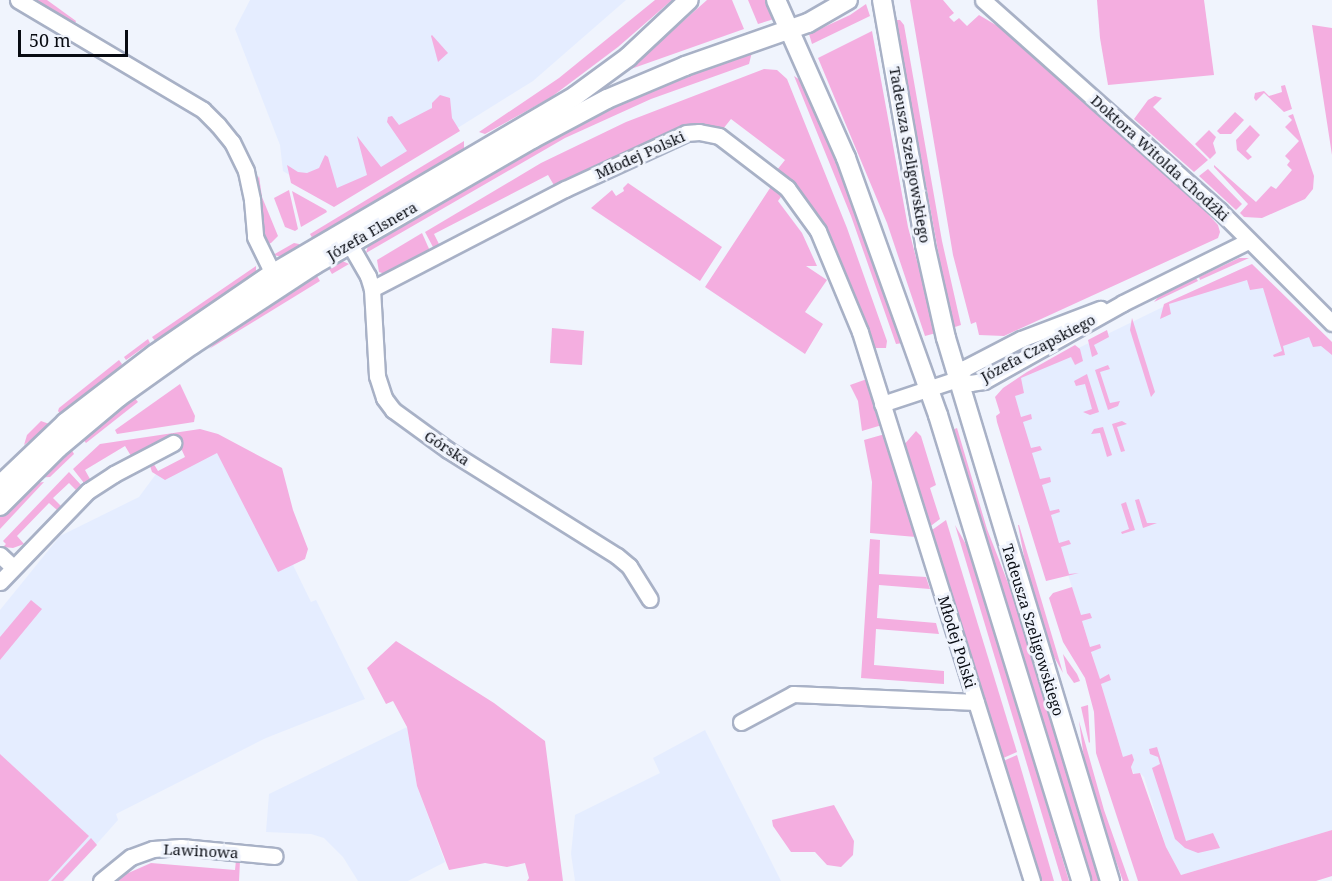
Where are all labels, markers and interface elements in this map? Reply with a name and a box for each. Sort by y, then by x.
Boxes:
scale bar [21,18,130,56]
text: 50 m [29,28,71,52]
street label: Tadeusza Szeligowskiego [886,65,934,245]
street label: Doktora Witolda Chodźki [1087,91,1233,225]
street label: Młodej Polski [593,127,687,183]
street label: Józefa Elsnera [324,198,420,264]
street label: Józefa Czapskiego [978,310,1098,386]
street label: Górska [421,427,473,469]
street label: Tadeusza Szeligowskiego [998,542,1068,718]
street label: Młodej Polski [934,594,980,690]
street label: Lawinowa [163,840,239,862]

